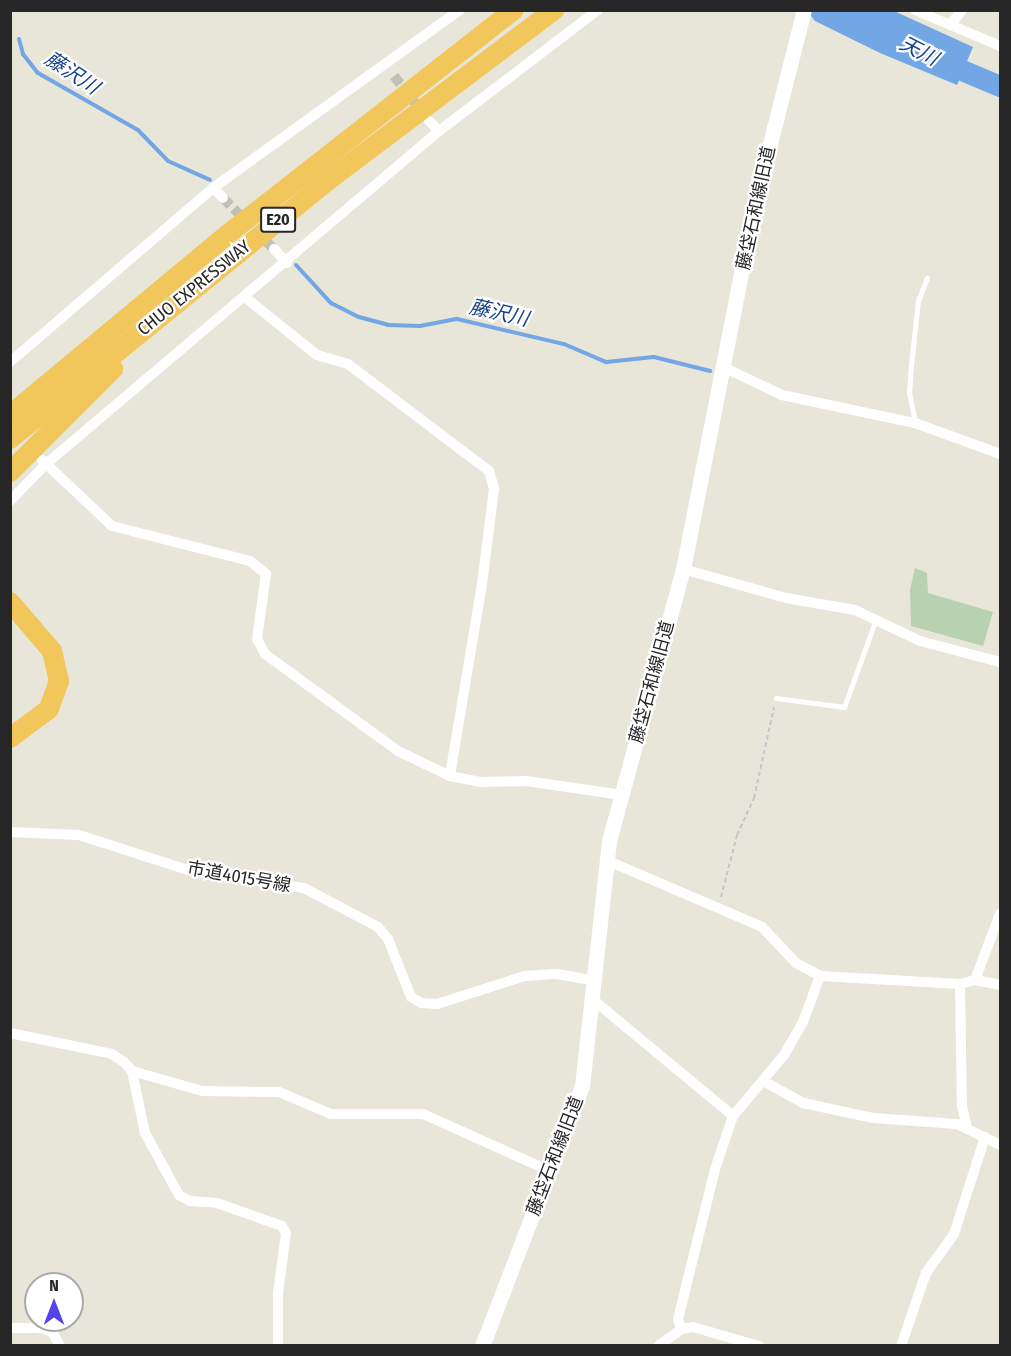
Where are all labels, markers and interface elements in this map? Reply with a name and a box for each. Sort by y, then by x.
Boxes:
water label: 天川 [896,31,942,71]
water label: 藤沢川 [40,47,104,99]
street label: 藤垈石和線旧道 [732,144,780,272]
road number: E20 [260,207,296,233]
street label: CHUO EXPRESSWAY [133,236,255,340]
water label: 藤沢川 [467,295,531,331]
street label: 藤垈石和線旧道 [625,618,679,746]
street label: 市道4015号線 [185,857,293,897]
street label: 藤垈石和線旧道 [522,1093,588,1219]
north arrow [24,1272,84,1332]
text: N [49,1276,59,1295]

